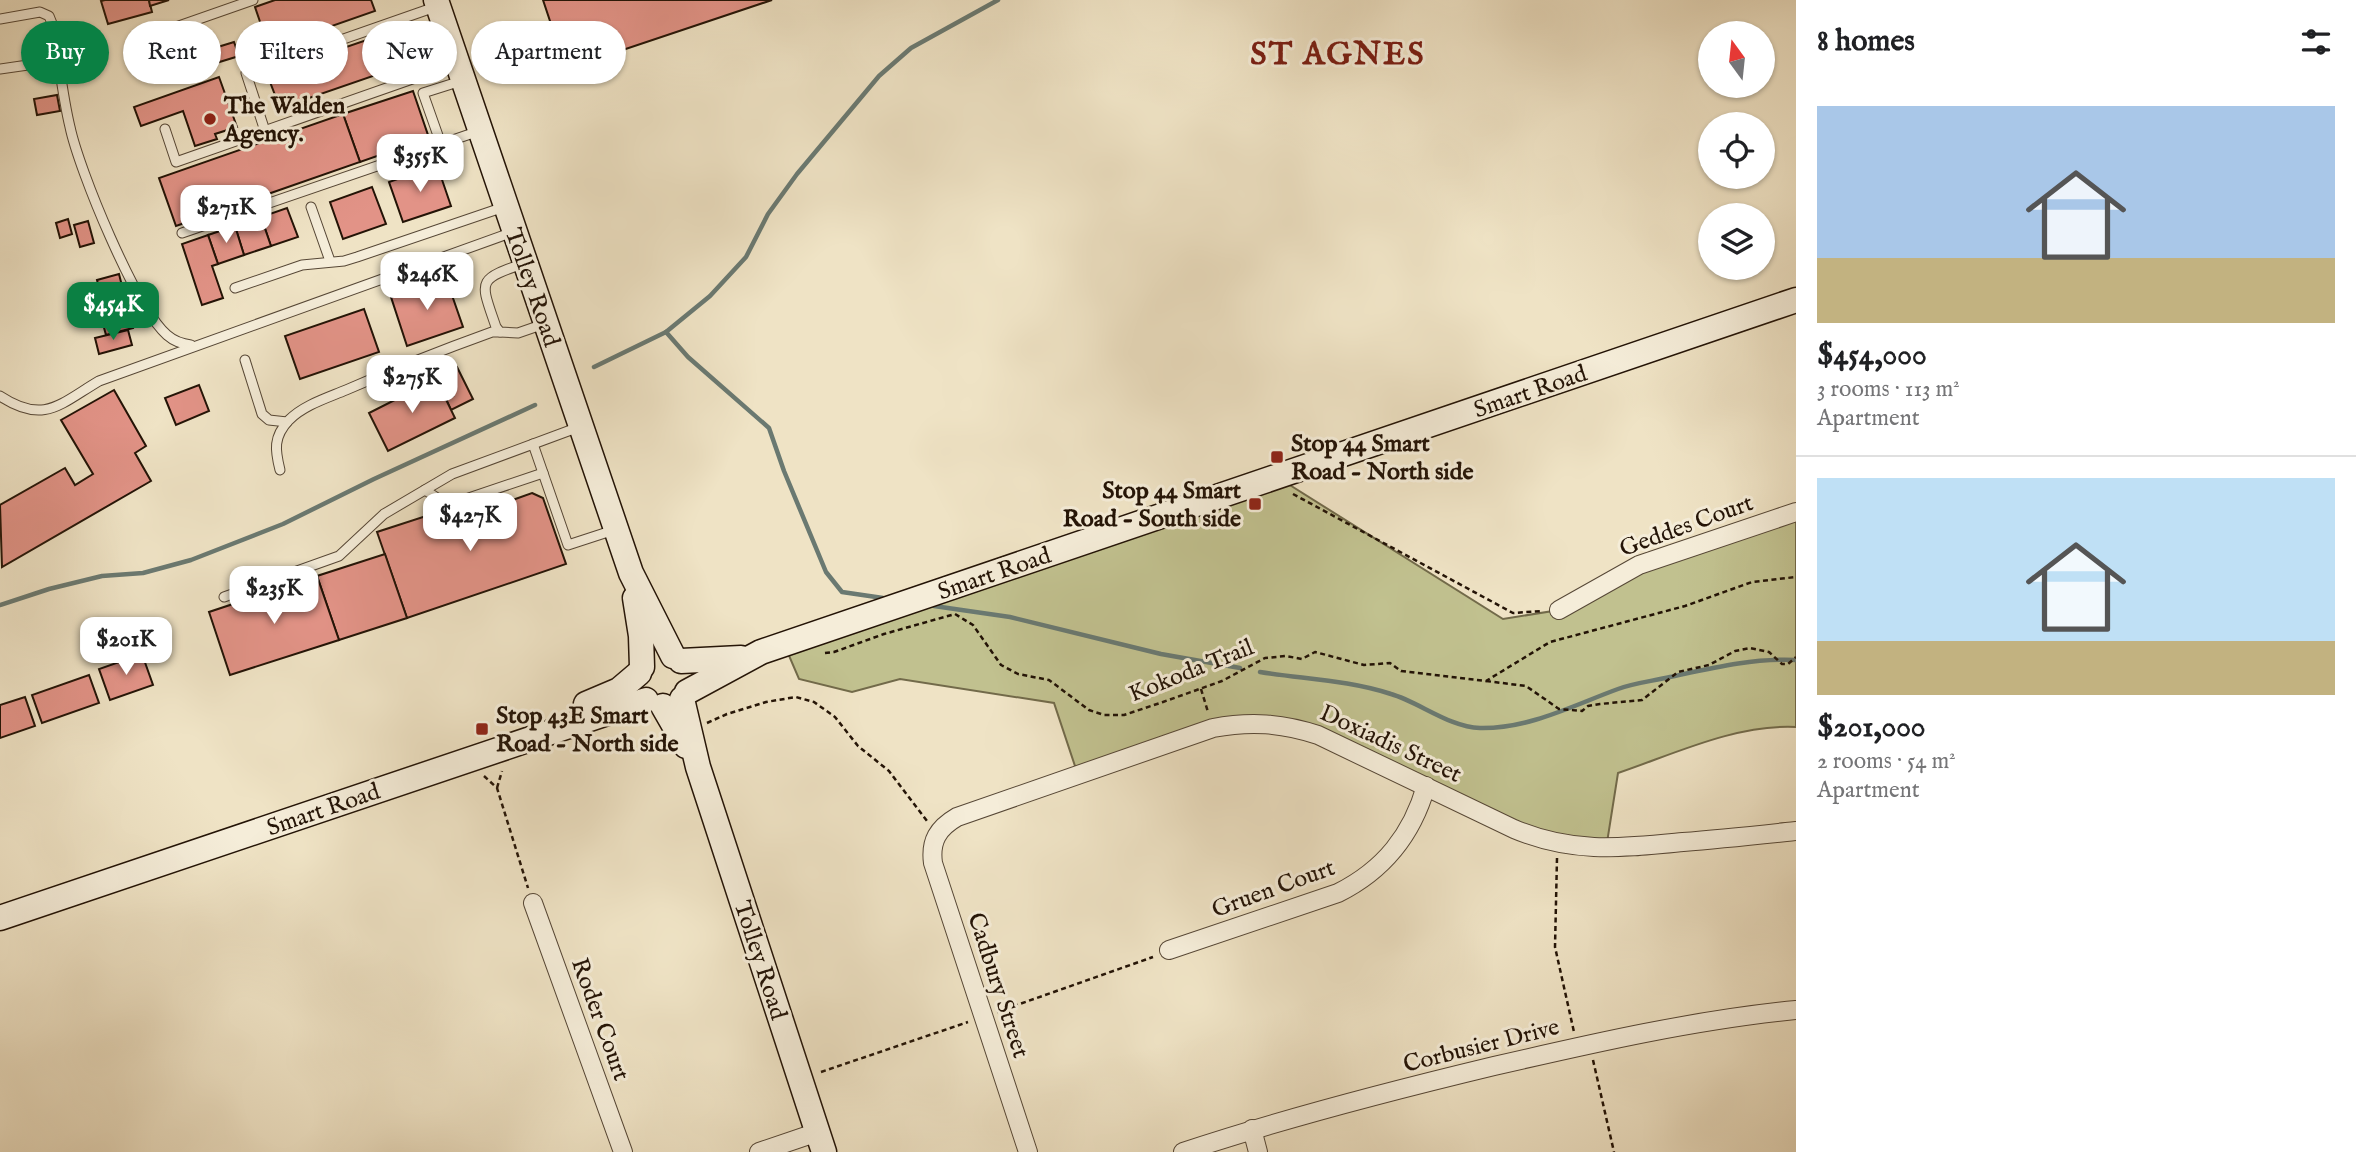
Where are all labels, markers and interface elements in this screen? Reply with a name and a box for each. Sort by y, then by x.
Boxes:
chip: Buy [21,21,109,84]
chip: Rent [123,21,221,84]
chip: Filters [235,21,348,84]
chip: New [362,21,457,84]
chip: Apartment [471,21,626,84]
north arrow [1698,21,1774,98]
map controls [1698,21,1775,280]
text: 8 homes [1817,23,1915,61]
icon: filters [2297,23,2335,61]
district label: ST AGNES [1250,35,1426,76]
place label: The Walden Agency. [223,91,346,150]
marker: The Walden Agency. [202,111,218,127]
button: locate [1698,112,1775,189]
pin: $355K [371,134,469,194]
text: $355K [393,142,447,171]
icon: home [2013,152,2139,278]
pin: $271K [177,186,275,245]
text: $271K [196,193,256,222]
button: layers [1698,203,1775,280]
street label: Tolley Road [497,224,566,351]
pin: $246K [378,252,476,312]
text: $246K [396,260,458,289]
pin: $454K [64,282,162,342]
text: $454K [83,290,143,319]
text: $454,000 [1817,337,1927,375]
pin: $275K [363,356,461,415]
street label: Smart Road [1470,359,1591,426]
text: $275K [383,363,442,392]
text: 3 rooms · 113 m² [1817,375,1960,404]
text: Apartment [1817,404,1920,433]
place label: Stop 44 Smart Road - North side [1291,429,1473,488]
marker: Stop 44 Smart Road - North side [1269,449,1285,465]
place label: Stop 44 Smart Road - South side [1063,476,1242,535]
street label: Geddes Court [1615,488,1758,565]
pin: $427K [421,494,519,553]
marker: Stop 44 Smart Road - South side [1247,496,1263,512]
text: $427K [439,501,501,530]
icon: home [2013,524,2139,650]
street label: Smart Road [934,541,1055,608]
pin: $235K [225,566,323,626]
text: $235K [245,574,303,603]
pin: $201K [77,618,175,677]
text: $201K [96,625,156,654]
street label: Kokoda Trail [1125,632,1259,710]
street label: Doxiadis Street [1314,698,1466,791]
place label: Stop 43E Smart Road - North side [496,701,678,760]
text: $201,000 [1817,709,1926,747]
marker: Stop 43E Smart Road - North side [474,721,490,737]
text: 2 rooms · 54 m² [1817,747,1956,776]
text: Apartment [1817,776,1920,805]
street label: Smart Road [263,777,384,844]
street label: Gruen Court [1208,853,1339,926]
street label: Tolley Road [726,897,793,1024]
street label: Cadbury Street [960,909,1036,1062]
street label: Roder Court [563,954,636,1085]
street label: Corbusier Drive [1400,1012,1563,1081]

